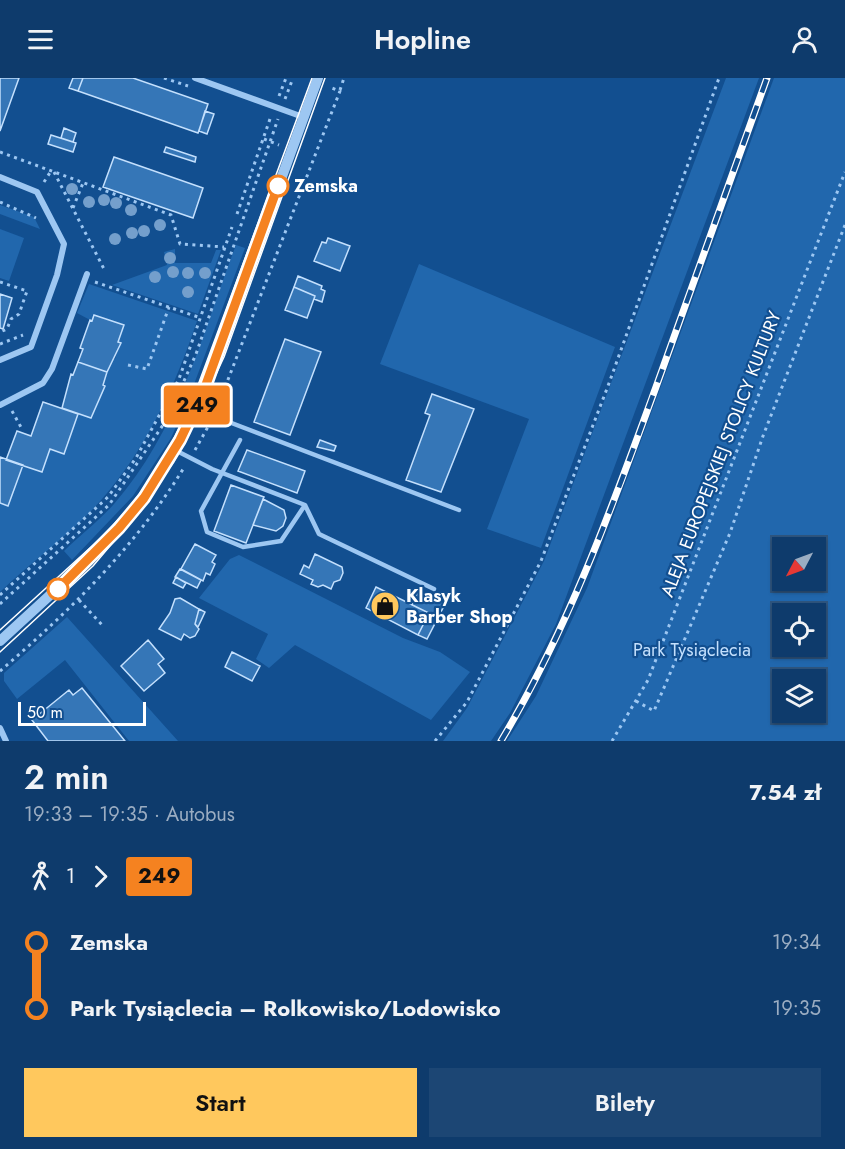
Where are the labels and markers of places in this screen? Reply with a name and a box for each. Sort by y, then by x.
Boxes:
place label: Zemska [294,173,358,199]
marker: Zemska [267,175,289,197]
unlabelled marker [47,578,69,600]
place label: Klasyk Barber Shop [406,583,513,630]
shop icon: Klasyk Barber Shop [369,590,401,622]

